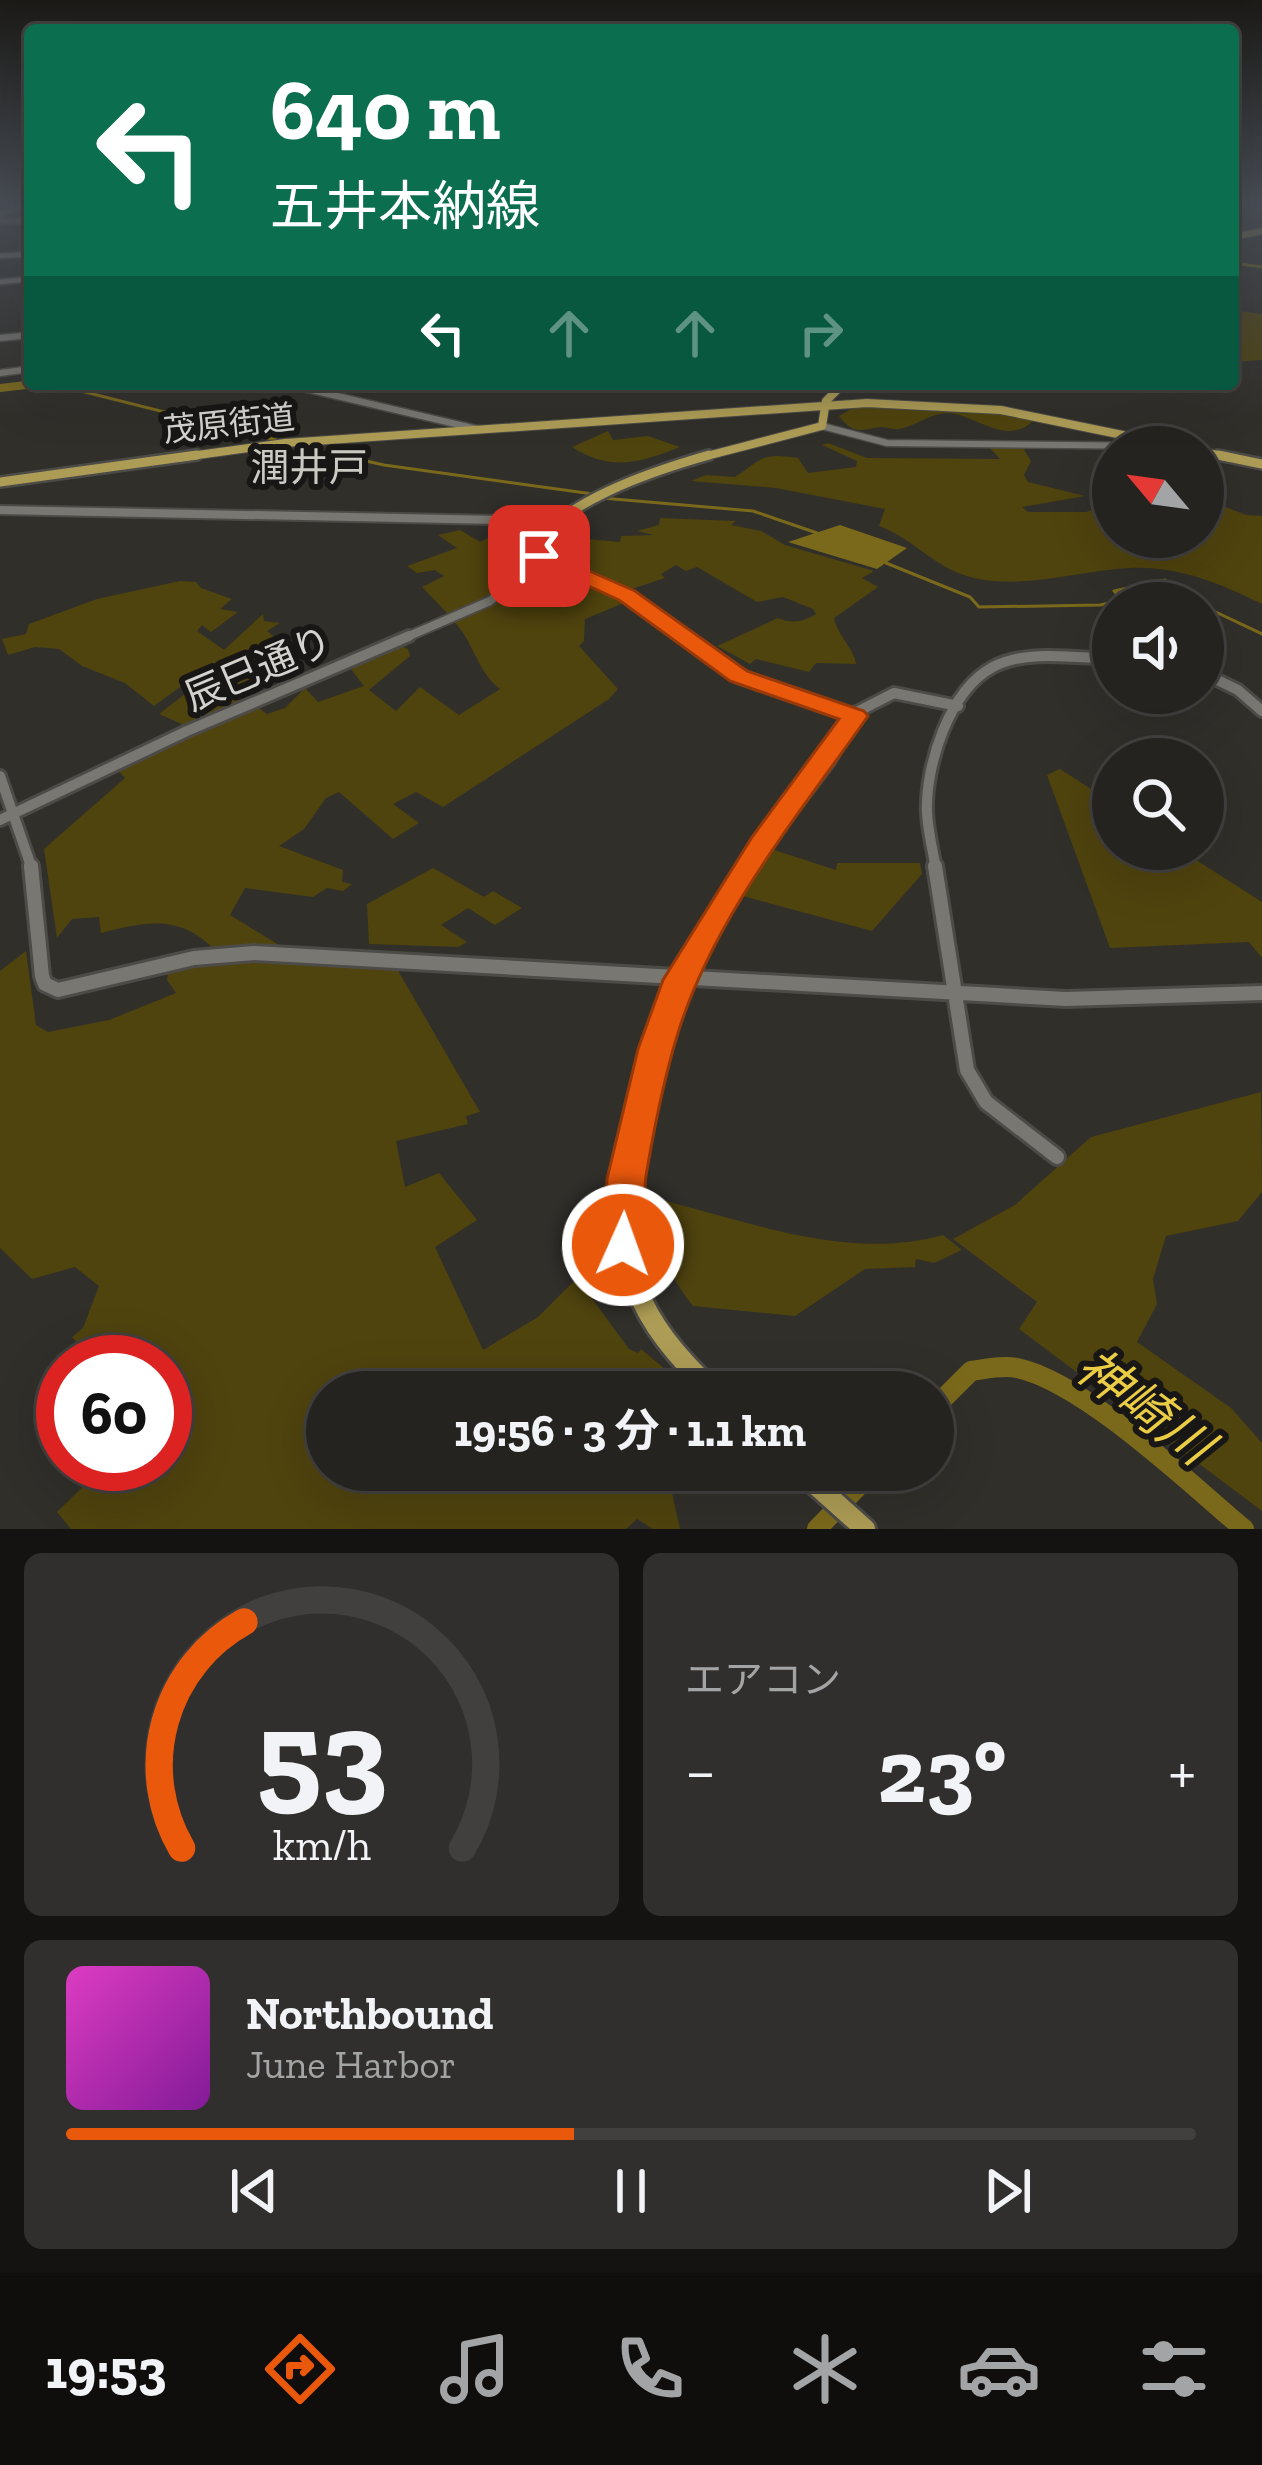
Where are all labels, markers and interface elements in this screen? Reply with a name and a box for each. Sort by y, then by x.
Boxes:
text: 640 m [270,60,501,161]
icon: left [72,72,228,228]
text: 五井本納線 [270,174,540,239]
icon: left [410,300,476,366]
icon: ahead [536,300,602,366]
icon: ahead [662,300,728,366]
icon: right [788,300,854,366]
street label: 茂原街道 [161,397,297,450]
north arrow [1092,426,1224,558]
map controls [1092,426,1224,870]
district label: 潤井戸 [250,444,368,491]
pin [488,505,590,607]
icon: arrive [506,523,572,589]
button: sound [1092,582,1224,714]
street label: 辰巳通り [177,616,339,721]
button: search [1092,738,1224,870]
position arrow [560,1182,686,1308]
speed limit sign: 60 [36,1335,192,1491]
water label: 神崎川 [1065,1336,1228,1480]
text: 19:56 · 3 分 · 1.1 km [454,1404,806,1458]
text: エアコン [685,1656,841,1703]
text: 53 [256,1679,387,1829]
text: 23° [878,1717,1007,1825]
text: − [685,1732,716,1811]
text: + [1168,1732,1196,1811]
text: km/h [273,1819,370,1870]
text: Northbound [246,1987,494,2041]
text: June Harbor [246,2041,456,2088]
icon: previous [221,2158,287,2224]
icon: pause [598,2158,664,2224]
icon: next [975,2158,1041,2224]
icon: directions [258,2327,342,2411]
icon: music [433,2327,517,2411]
icon: phone [608,2327,692,2411]
icon: climate [783,2327,867,2411]
icon: car [957,2327,1041,2411]
icon: filters [1132,2327,1216,2411]
text: 19:53 [45,2337,167,2402]

